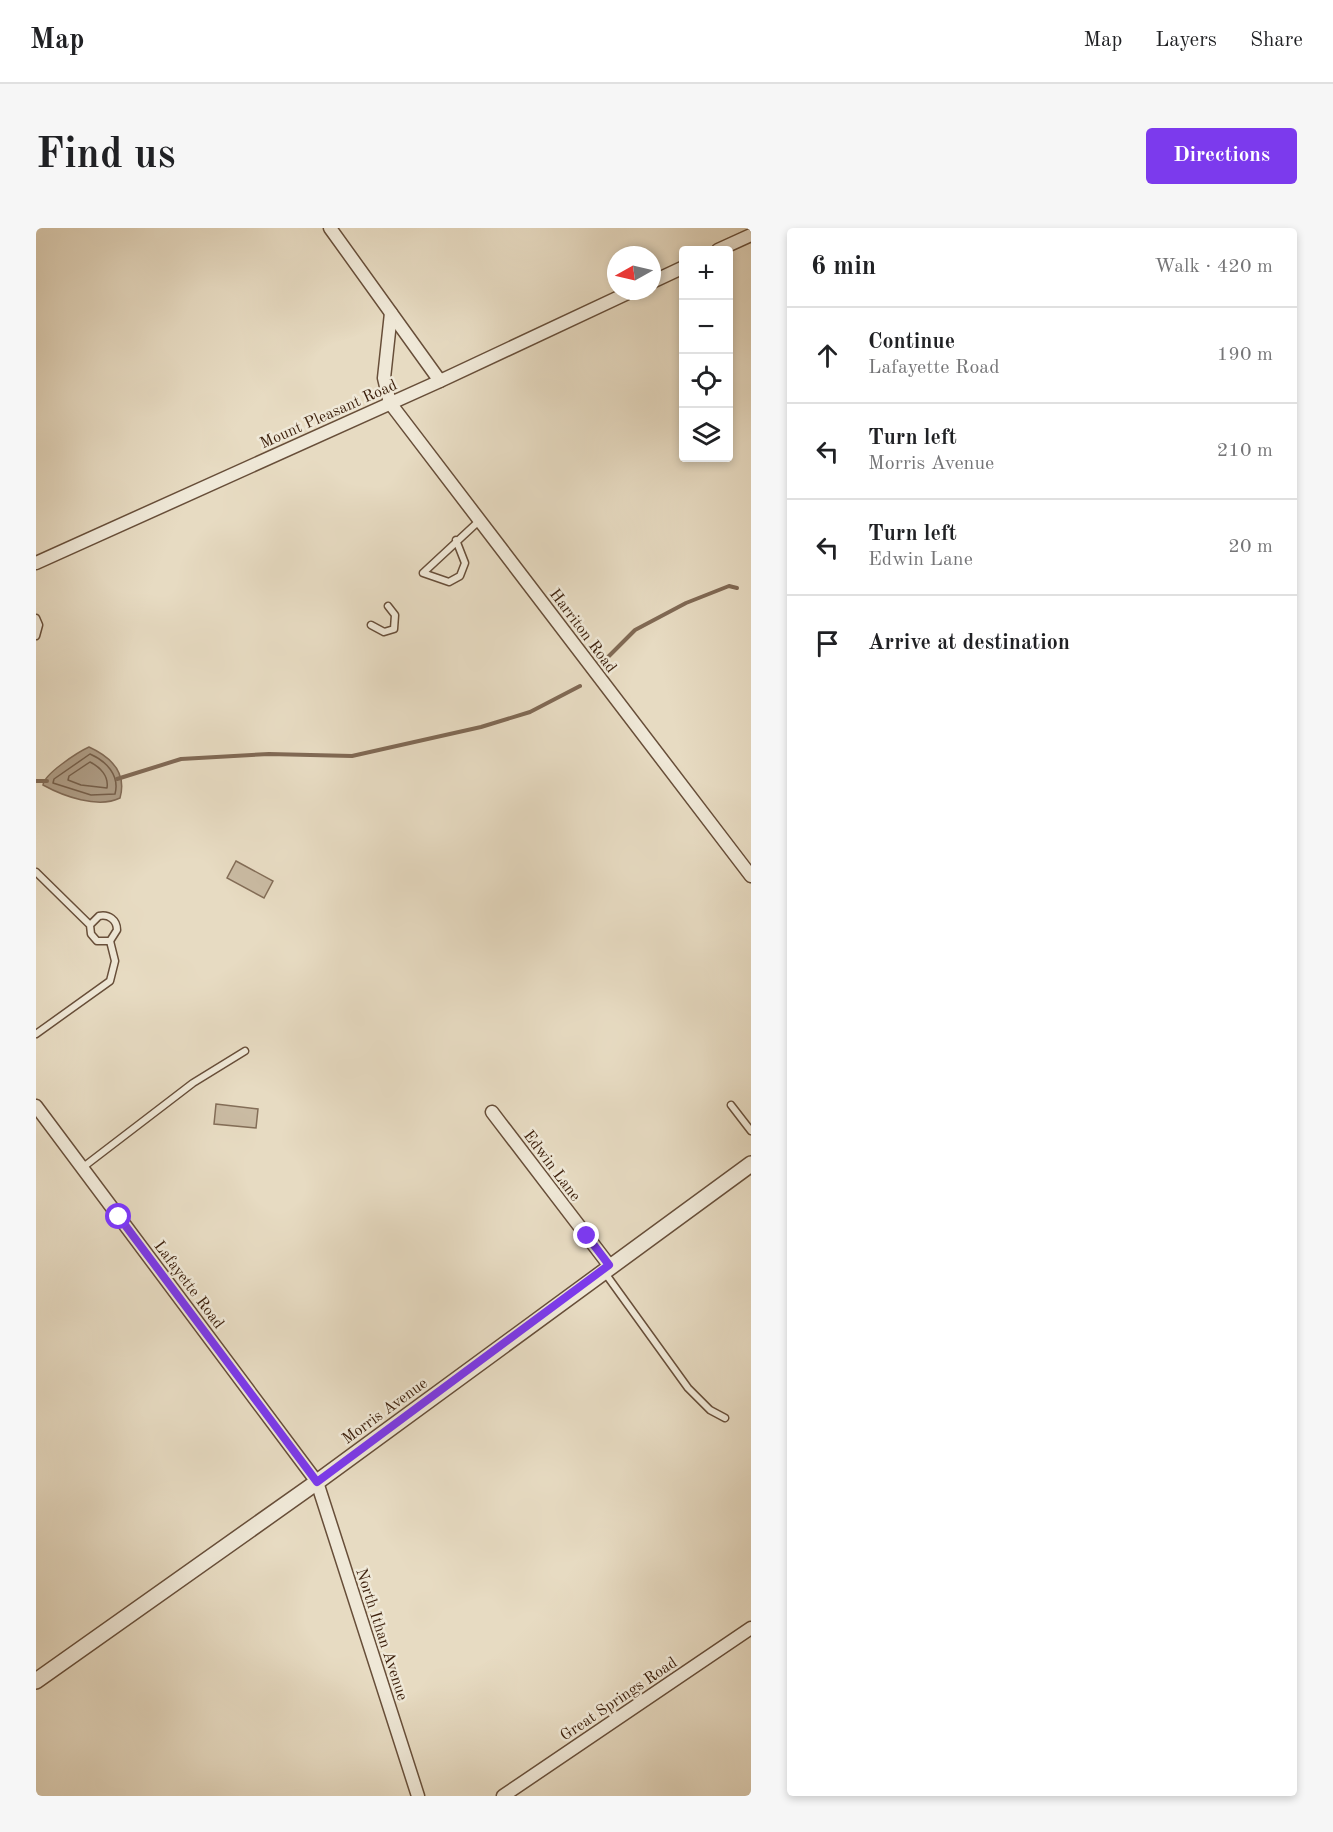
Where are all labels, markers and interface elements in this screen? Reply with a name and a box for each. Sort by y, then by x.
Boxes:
text: Map [30,27,84,55]
text: Map [1083,30,1122,51]
text: Layers [1155,30,1217,51]
text: Share [1250,30,1303,51]
button: Directions [1146,128,1297,184]
text: Find us [36,135,175,177]
north arrow [607,246,661,300]
map controls [679,246,733,462]
button: + [679,246,733,300]
text: 6 min [811,254,876,280]
text: Walk · 420 m [1154,257,1273,277]
button: − [679,300,733,354]
text: Continue [868,331,955,353]
icon: ahead [811,339,844,372]
text: 190 m [1217,345,1273,365]
button: locate [679,354,733,408]
text: Lafayette Road [868,358,1000,378]
street label: Mount Pleasant Road [258,377,400,452]
button: layers [679,408,733,462]
text: Turn left [868,427,957,449]
icon: left [811,435,844,468]
text: 210 m [1217,441,1273,461]
text: Morris Avenue [868,454,994,474]
text: Turn left [868,523,957,545]
icon: left [811,531,844,564]
text: 20 m [1228,537,1273,557]
text: Edwin Lane [868,550,973,570]
street label: Harriton Road [546,586,619,676]
icon: arrive [811,627,844,660]
text: Arrive at destination [868,632,1070,654]
street label: Edwin Lane [520,1128,583,1205]
route start [105,1203,131,1229]
route end [573,1222,599,1248]
street label: Lafayette Road [150,1238,226,1332]
street label: Morris Avenue [340,1375,431,1448]
street label: North Ithan Avenue [352,1566,410,1703]
street label: Great Springs Road [558,1655,680,1745]

